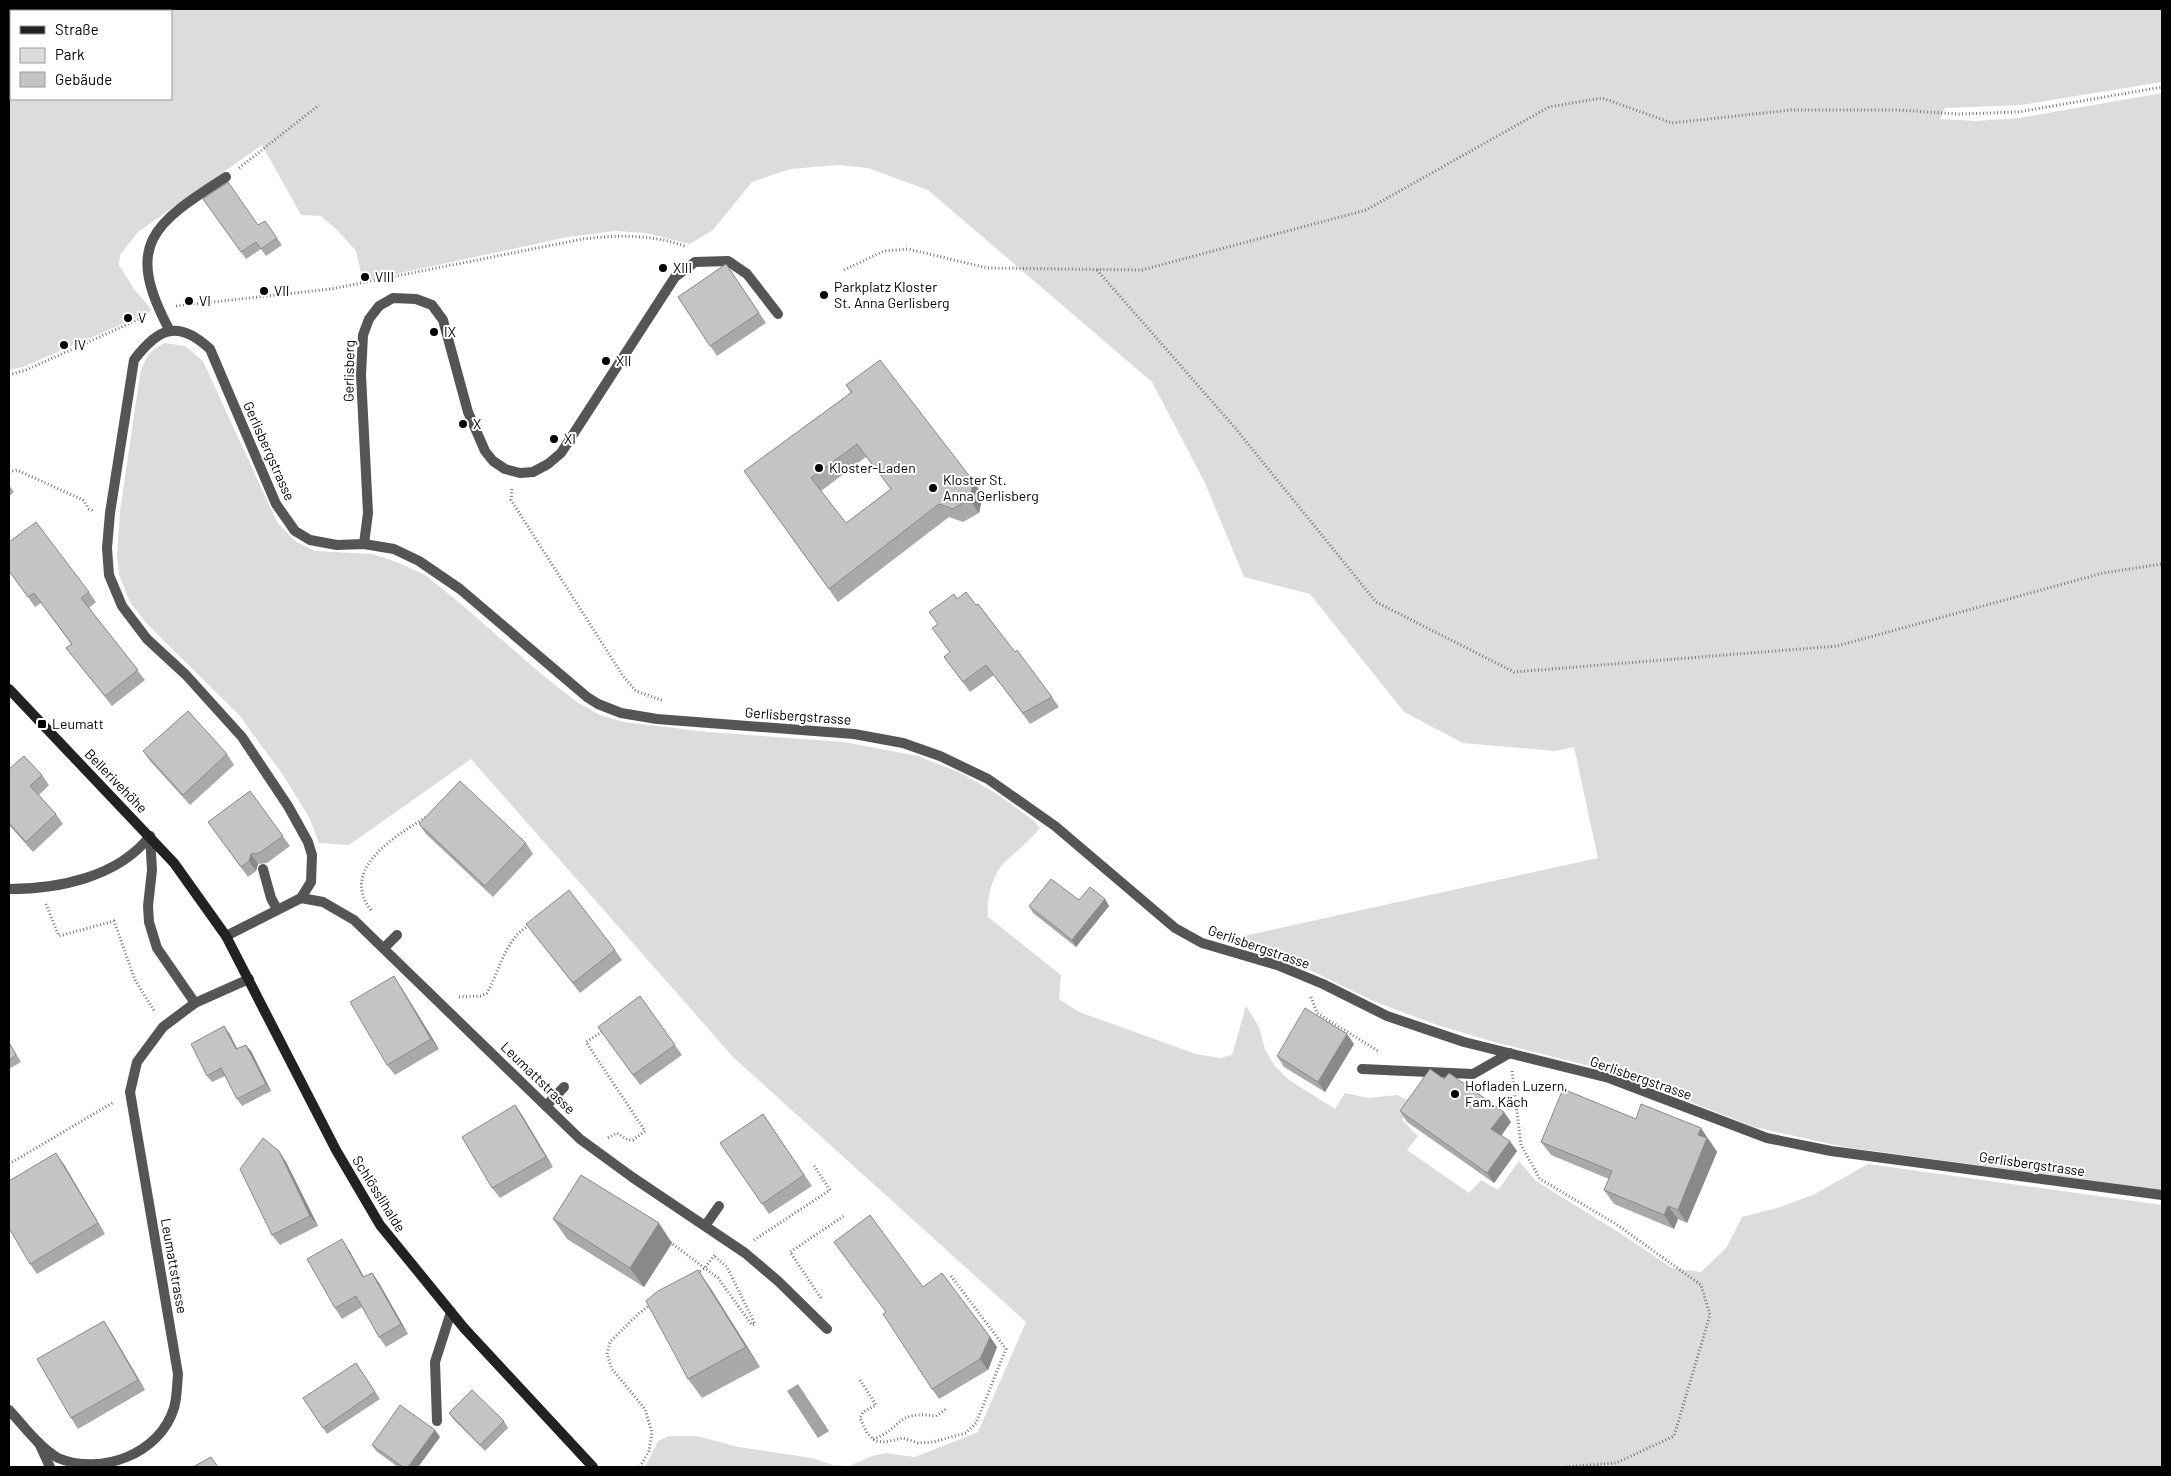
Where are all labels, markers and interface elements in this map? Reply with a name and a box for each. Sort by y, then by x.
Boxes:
legend [10,10,172,100]
text: Straße [55,20,99,38]
text: Park [55,45,85,63]
text: Gebäude [55,70,112,88]
place label: XIII [673,259,692,276]
marker: XIII [657,262,669,274]
place label: VIII [375,268,394,285]
marker: VIII [359,271,371,283]
place label: Parkplatz Kloster St. Anna Gerlisberg [834,278,950,311]
place label: VII [274,282,290,299]
marker: VII [258,285,270,297]
marker: Parkplatz Kloster St. Anna Gerlisberg [818,289,830,301]
place label: VI [199,292,211,309]
marker: VI [183,295,195,307]
place label: V [138,309,146,326]
marker: V [122,312,134,324]
place label: IX [444,323,456,340]
marker: IX [428,326,440,338]
place label: IV [74,336,86,353]
marker: IV [58,339,70,351]
street label: Gerlisberg [339,340,358,402]
place label: XII [616,352,632,369]
marker: XII [600,355,612,367]
street label: Gerlisbergstrasse [240,399,299,503]
place label: X [473,415,481,432]
marker: X [457,418,469,430]
place label: XI [564,430,576,447]
marker: XI [548,433,560,445]
place label: Kloster-Laden [829,459,916,476]
marker: Kloster-Laden [813,462,825,474]
place label: Kloster St. Anna Gerlisberg [943,471,1039,504]
marker: Kloster St. Anna Gerlisberg [927,482,939,494]
street label: Gerlisbergstrasse [744,703,852,728]
place label: Leumatt [52,715,104,732]
marker: Leumatt [36,718,48,730]
street label: Bellerivehöhe [82,745,151,816]
street label: Gerlisbergstrasse [1206,921,1312,972]
street label: Leumattstrasse [498,1038,579,1117]
street label: Gerlisbergstrasse [1588,1052,1694,1103]
place label: Hofladen Luzern, Fam. Käch [1465,1077,1568,1110]
marker: Hofladen Luzern, Fam. Käch [1449,1088,1461,1100]
street label: Gerlisbergstrasse [1978,1148,2086,1179]
street label: Schlösslihalde [349,1152,410,1235]
street label: Leumattstrasse [158,1217,191,1315]

